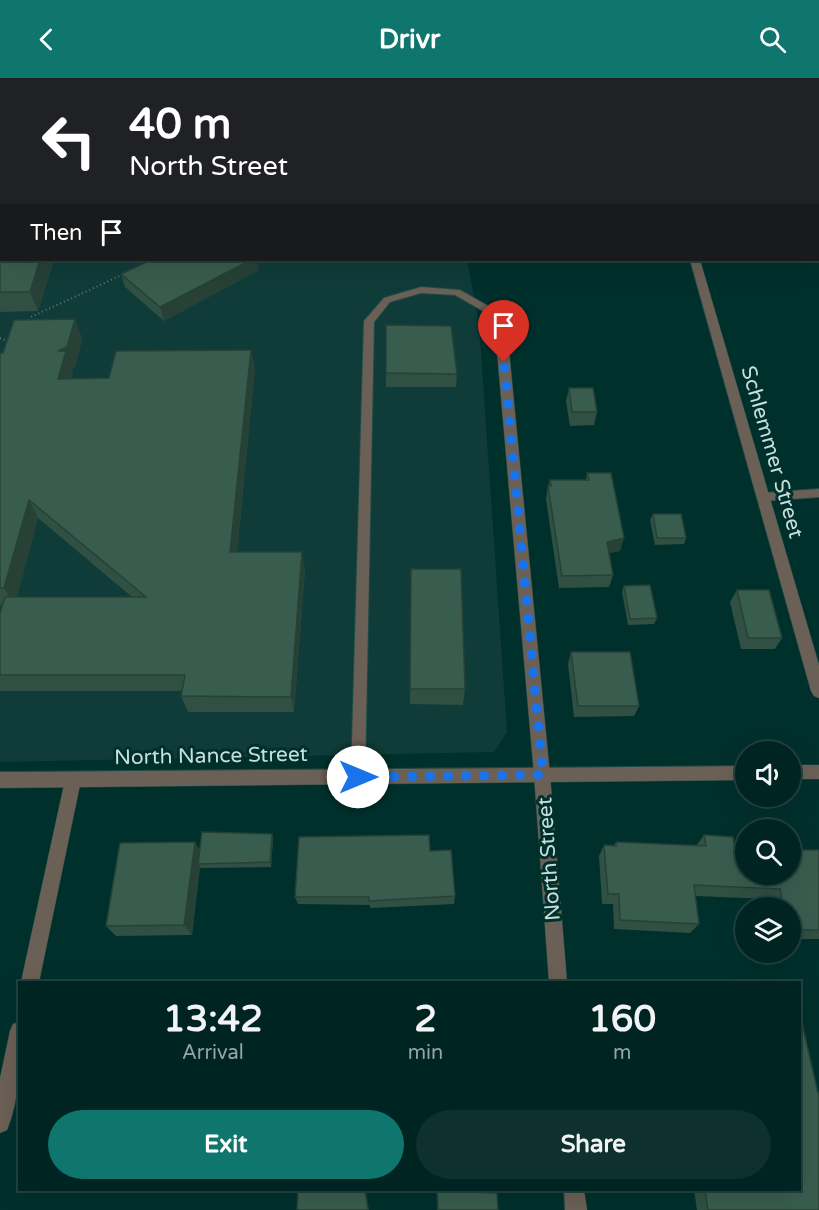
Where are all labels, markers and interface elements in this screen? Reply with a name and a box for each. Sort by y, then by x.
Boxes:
icon: back [30,23,63,56]
text: Drivr [379,23,440,56]
icon: search [756,23,789,56]
text: 40 m [129,99,231,150]
icon: left [30,102,108,180]
text: North Street [129,150,288,183]
icon: arrive [95,216,128,249]
text: Then [30,220,83,246]
pin [478,300,529,362]
icon: arrive [487,309,520,342]
street label: Schlemmer Street [735,363,809,541]
map controls [735,741,801,963]
button: sound [735,741,801,807]
street label: North Nance Street [114,742,308,770]
position arrow [326,745,390,809]
street label: North Street [532,796,566,922]
button: search [735,819,801,885]
button: layers [735,897,801,963]
text: 13:42 [163,998,263,1041]
text: 2 [414,998,437,1041]
text: 160 [588,998,656,1041]
text: Arrival [182,1041,244,1065]
text: min [408,1041,443,1065]
text: m [613,1041,631,1065]
button: Exit [48,1110,404,1179]
button: Share [416,1110,771,1179]

